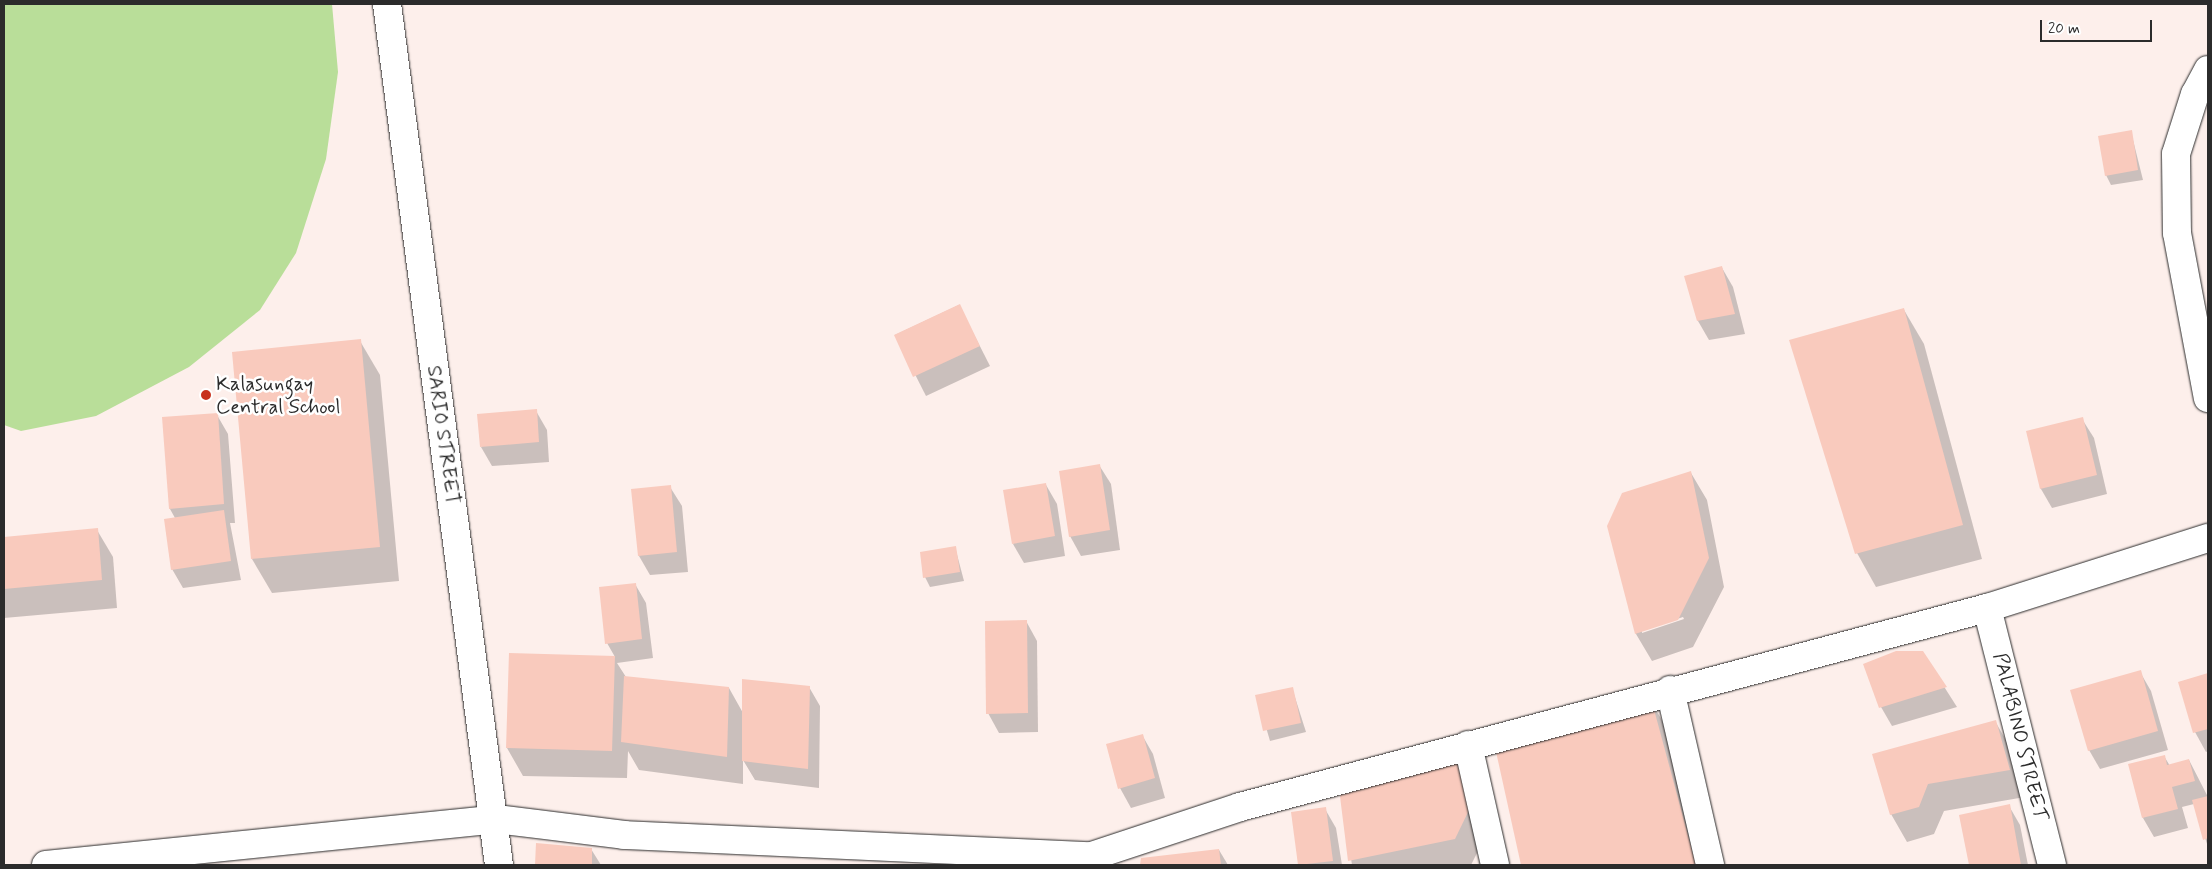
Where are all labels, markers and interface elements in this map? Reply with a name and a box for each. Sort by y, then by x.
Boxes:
scale bar [2042,10,2154,42]
text: 20 m [2048,19,2080,39]
street label: SARIO STREET [421,364,465,506]
place label: Kalasungay Central School [216,372,340,419]
marker: Kalasungay Central School [200,389,212,401]
street label: PALABINO STREET [1987,650,2053,824]

